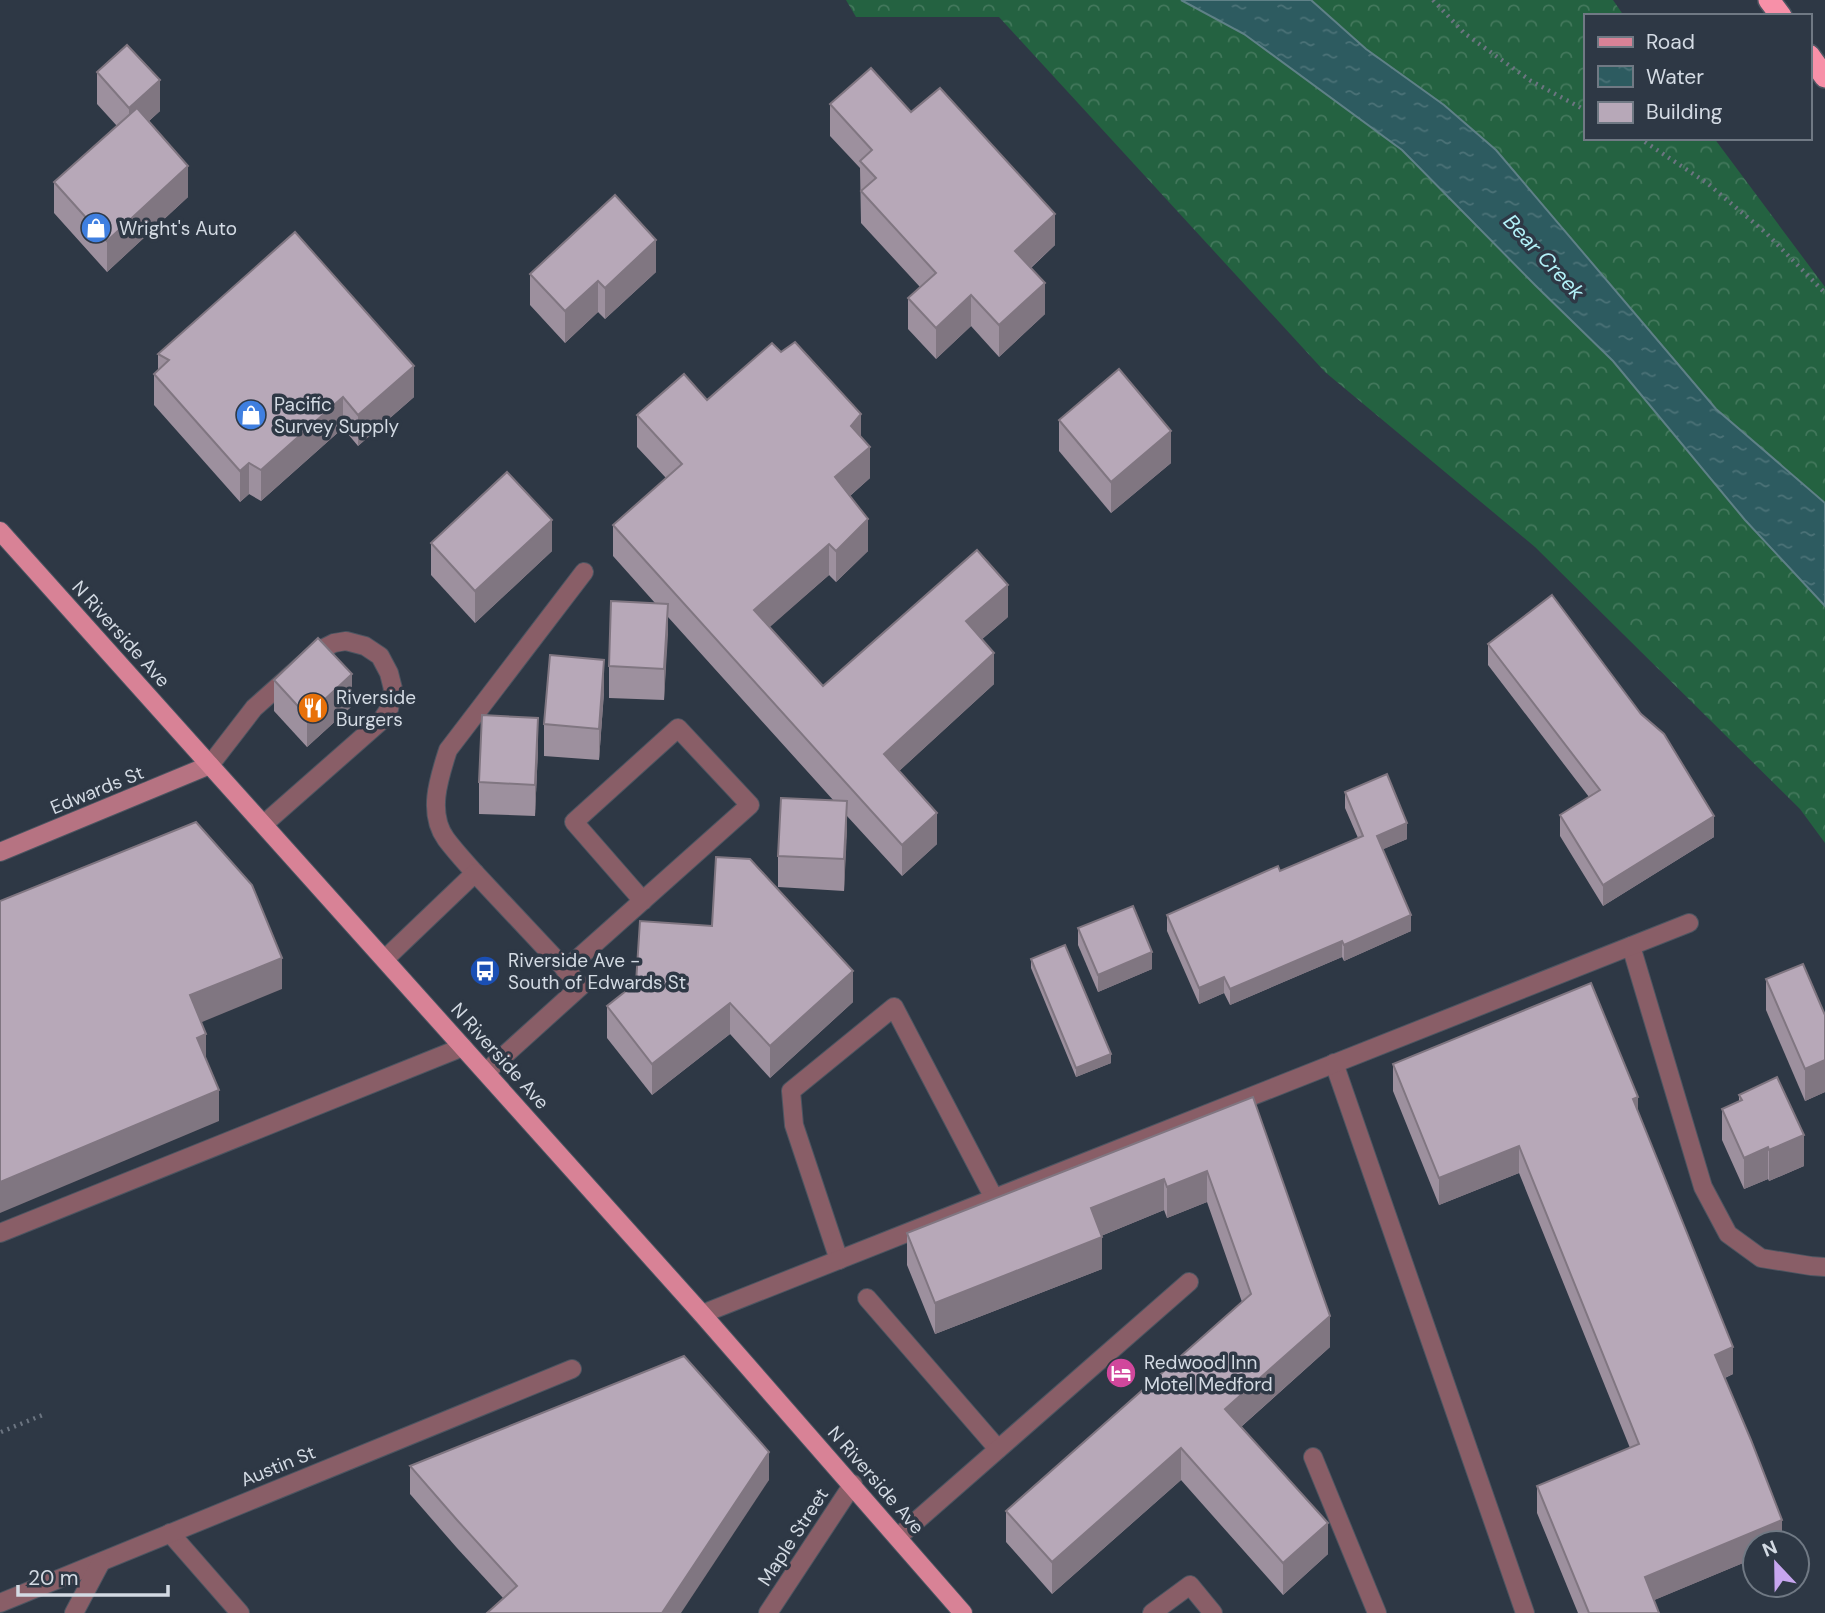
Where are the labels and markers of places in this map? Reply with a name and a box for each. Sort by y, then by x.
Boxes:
shop icon: Wright's Auto [79,211,113,245]
place label: Wright's Auto [119,216,237,241]
place label: Pacific Survey Supply [274,392,399,439]
shop icon: Pacific Survey Supply [234,398,268,432]
place label: Riverside Burgers [336,685,416,732]
restaurant icon: Riverside Burgers [296,691,330,725]
place label: Riverside Ave - South of Edwards St [508,948,686,995]
bus stop icon: Riverside Ave - South of Edwards St [468,954,502,988]
place label: Redwood Inn Motel Medford [1144,1350,1273,1397]
hotel icon: Redwood Inn Motel Medford [1104,1356,1138,1390]

